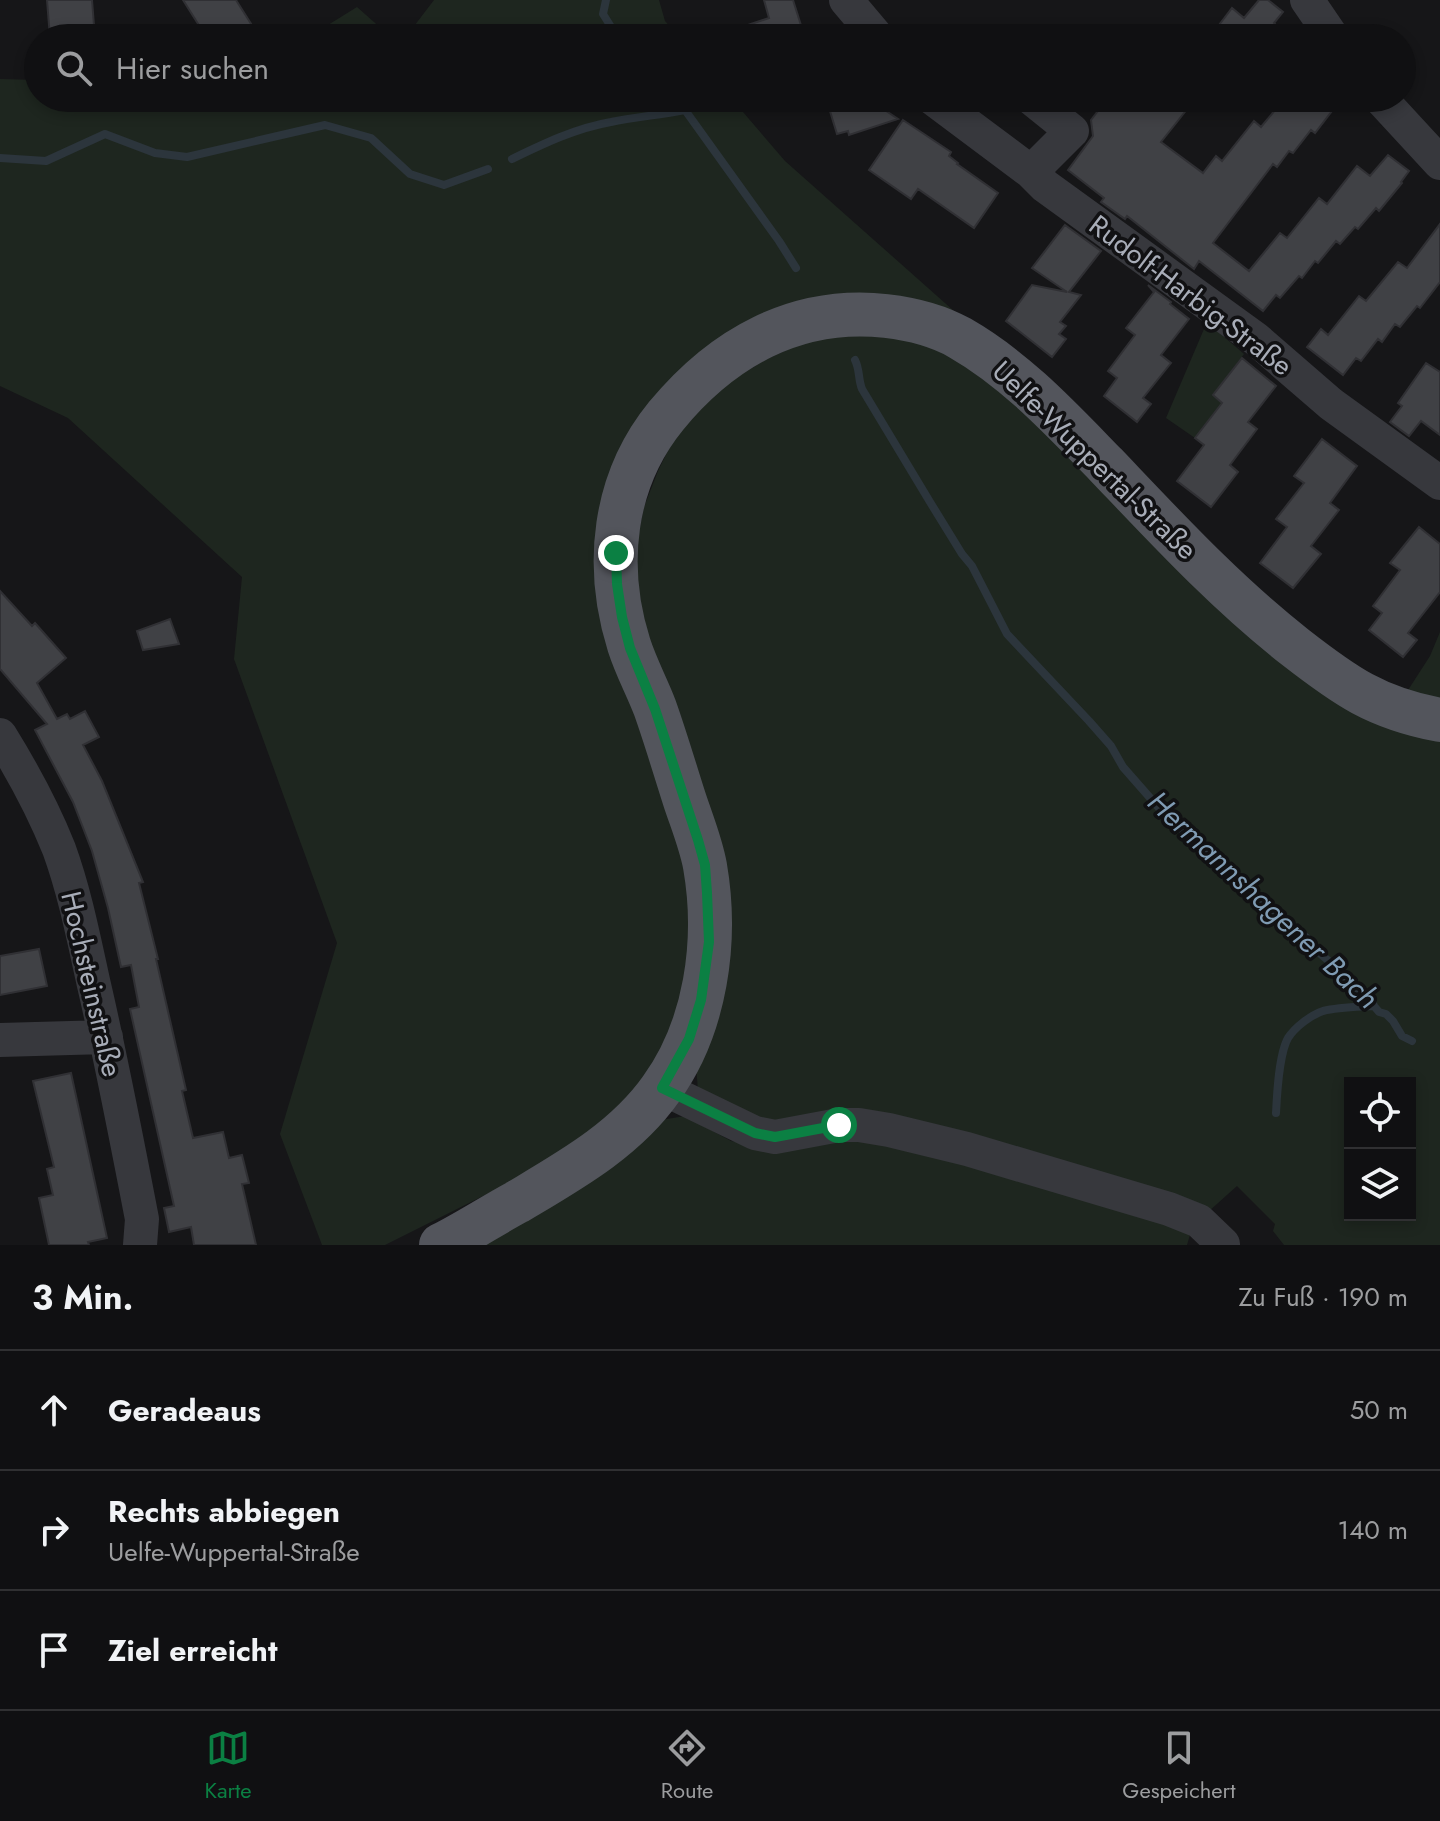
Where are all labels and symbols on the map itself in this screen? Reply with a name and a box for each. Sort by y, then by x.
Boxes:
street label: Rudolf-Harbig-Straße [1080,205,1301,386]
street label: Uelfe-Wuppertal-Straße [983,351,1206,569]
route end [598,535,634,571]
water label: Hermannshagener Bach [1138,781,1389,1018]
street label: Hochsteinstraße [50,887,133,1081]
route start [821,1107,857,1143]

